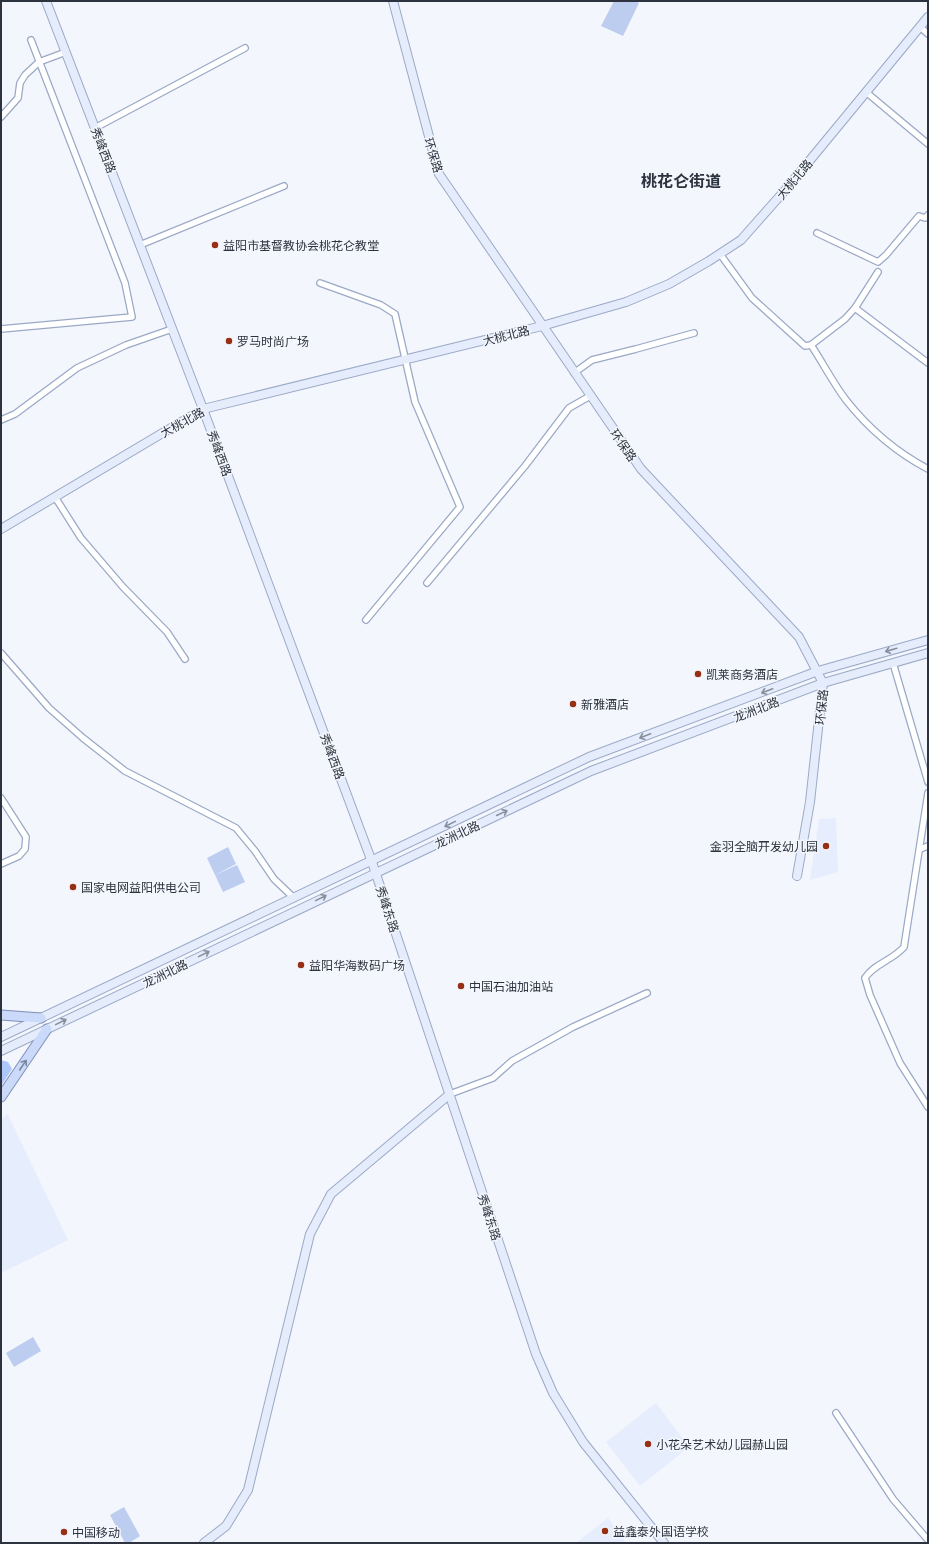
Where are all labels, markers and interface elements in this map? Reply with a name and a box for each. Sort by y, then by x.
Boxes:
street label: 秀峰西路 [89,125,119,175]
street label: 环保路 [422,136,446,174]
street label: 大桃北路 [773,156,815,202]
district label: 桃花仑街道 [641,171,721,190]
place label: 益阳市基督教协会桃花仑教堂 [223,238,379,252]
marker: 益阳市基督教协会桃花仑教堂 [210,240,220,250]
street label: 大桃北路 [481,322,531,348]
place label: 罗马时尚广场 [237,334,309,348]
marker: 罗马时尚广场 [224,336,234,346]
street label: 大桃北路 [158,404,206,440]
street label: 环保路 [608,426,640,464]
street label: 秀峰西路 [205,428,235,478]
one-way arrow [884,647,897,654]
place label: 凯莱商务酒店 [706,667,778,681]
marker: 凯莱商务酒店 [693,669,703,679]
one-way arrow [761,687,773,695]
street label: 环保路 [812,688,830,726]
street label: 龙洲北路 [731,694,781,724]
place label: 新雅酒店 [581,697,629,711]
marker: 新雅酒店 [568,699,578,709]
street label: 秀峰西路 [318,731,348,781]
one-way arrow [640,733,652,741]
one-way arrow [496,809,508,816]
street label: 龙洲北路 [432,818,482,850]
one-way arrow [445,821,457,828]
place label: 金羽全脑开发幼儿园 [710,839,818,853]
marker: 金羽全脑开发幼儿园 [821,841,831,851]
place label: 国家电网益阳供电公司 [81,880,201,894]
marker: 国家电网益阳供电公司 [68,882,78,892]
street label: 秀峰东路 [374,884,402,934]
one-way arrow [315,894,327,901]
one-way arrow [198,950,210,957]
street label: 龙洲北路 [140,956,190,990]
place label: 益阳华海数码广场 [309,958,405,972]
marker: 益阳华海数码广场 [296,960,306,970]
place label: 中国石油加油站 [469,979,553,993]
marker: 中国石油加油站 [456,981,466,991]
one-way arrow [55,1018,67,1026]
one-way arrow [19,1059,27,1070]
street label: 秀峰东路 [476,1192,504,1242]
place label: 小花朵艺术幼儿园赫山园 [656,1437,788,1451]
marker: 小花朵艺术幼儿园赫山园 [643,1439,653,1449]
place label: 益鑫泰外国语学校 [613,1524,709,1538]
place label: 中国移动 [72,1525,120,1539]
marker: 益鑫泰外国语学校 [600,1526,610,1536]
marker: 中国移动 [59,1527,69,1537]

